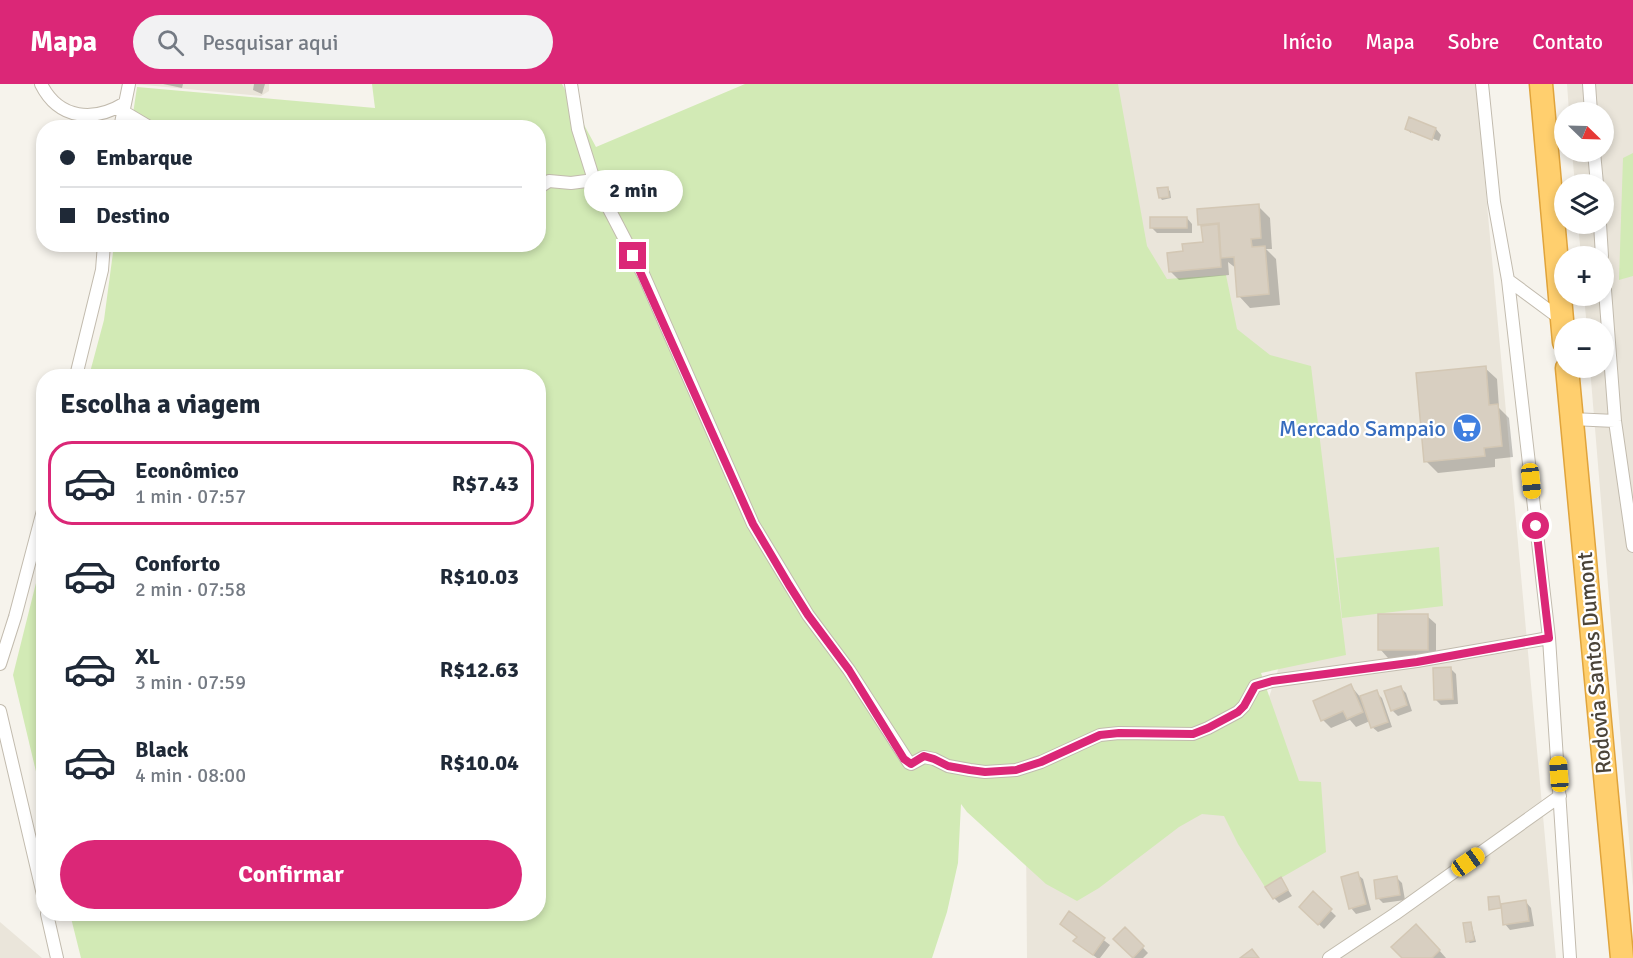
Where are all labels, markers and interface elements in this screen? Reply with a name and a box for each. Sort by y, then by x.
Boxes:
search box [133,15,553,69]
text: Mapa [30,25,97,59]
icon: search [154,26,187,59]
text: Pesquisar aqui [202,29,339,56]
text: Início [1282,29,1332,55]
text: Mapa [1365,29,1415,55]
text: Sobre [1448,29,1499,55]
text: Contato [1532,29,1603,55]
north arrow [1554,102,1614,162]
map controls [1554,102,1614,378]
text: Embarque [96,144,193,171]
callout: 2 min [584,169,682,211]
button: layers [1554,174,1614,234]
text: 2 min [609,178,658,203]
text: Destino [96,202,170,229]
route end [619,242,646,269]
button: + [1554,246,1614,306]
button: − [1554,318,1614,378]
text: Escolha a viagem [60,388,261,421]
supermarket icon: Mercado Sampaio [1451,412,1483,444]
place label: Mercado Sampaio [1279,415,1446,442]
icon: car [63,456,117,510]
text: Econômico [135,457,239,484]
car [1520,462,1542,500]
text: R$7.43 [452,470,519,497]
text: 1 min · 07:57 [135,484,246,509]
route start [1522,512,1549,539]
icon: car [63,549,117,603]
text: Conforto [135,550,220,577]
street label: Rodovia Santos Dumont [1571,551,1617,775]
text: R$10.03 [440,563,519,590]
text: 2 min · 07:58 [135,577,246,602]
icon: car [63,642,117,696]
text: XL [135,643,160,670]
text: R$12.63 [440,656,519,683]
text: 3 min · 07:59 [135,670,246,695]
icon: car [63,735,117,789]
text: Black [135,736,189,763]
text: R$10.04 [440,749,519,776]
car [1549,755,1569,793]
text: 4 min · 08:00 [135,763,246,788]
button: Confirmar [60,840,522,909]
car [1448,844,1488,880]

